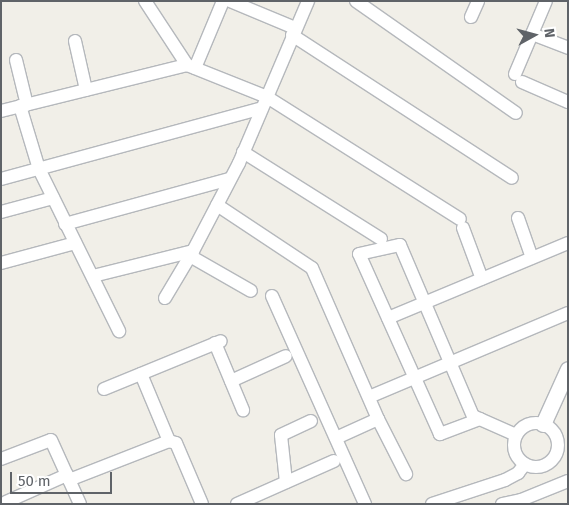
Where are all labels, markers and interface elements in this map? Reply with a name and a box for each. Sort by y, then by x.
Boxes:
north arrow [509,10,559,60]
text: N [540,27,558,39]
scale bar [12,462,115,494]
text: 50 m [18,472,51,490]

